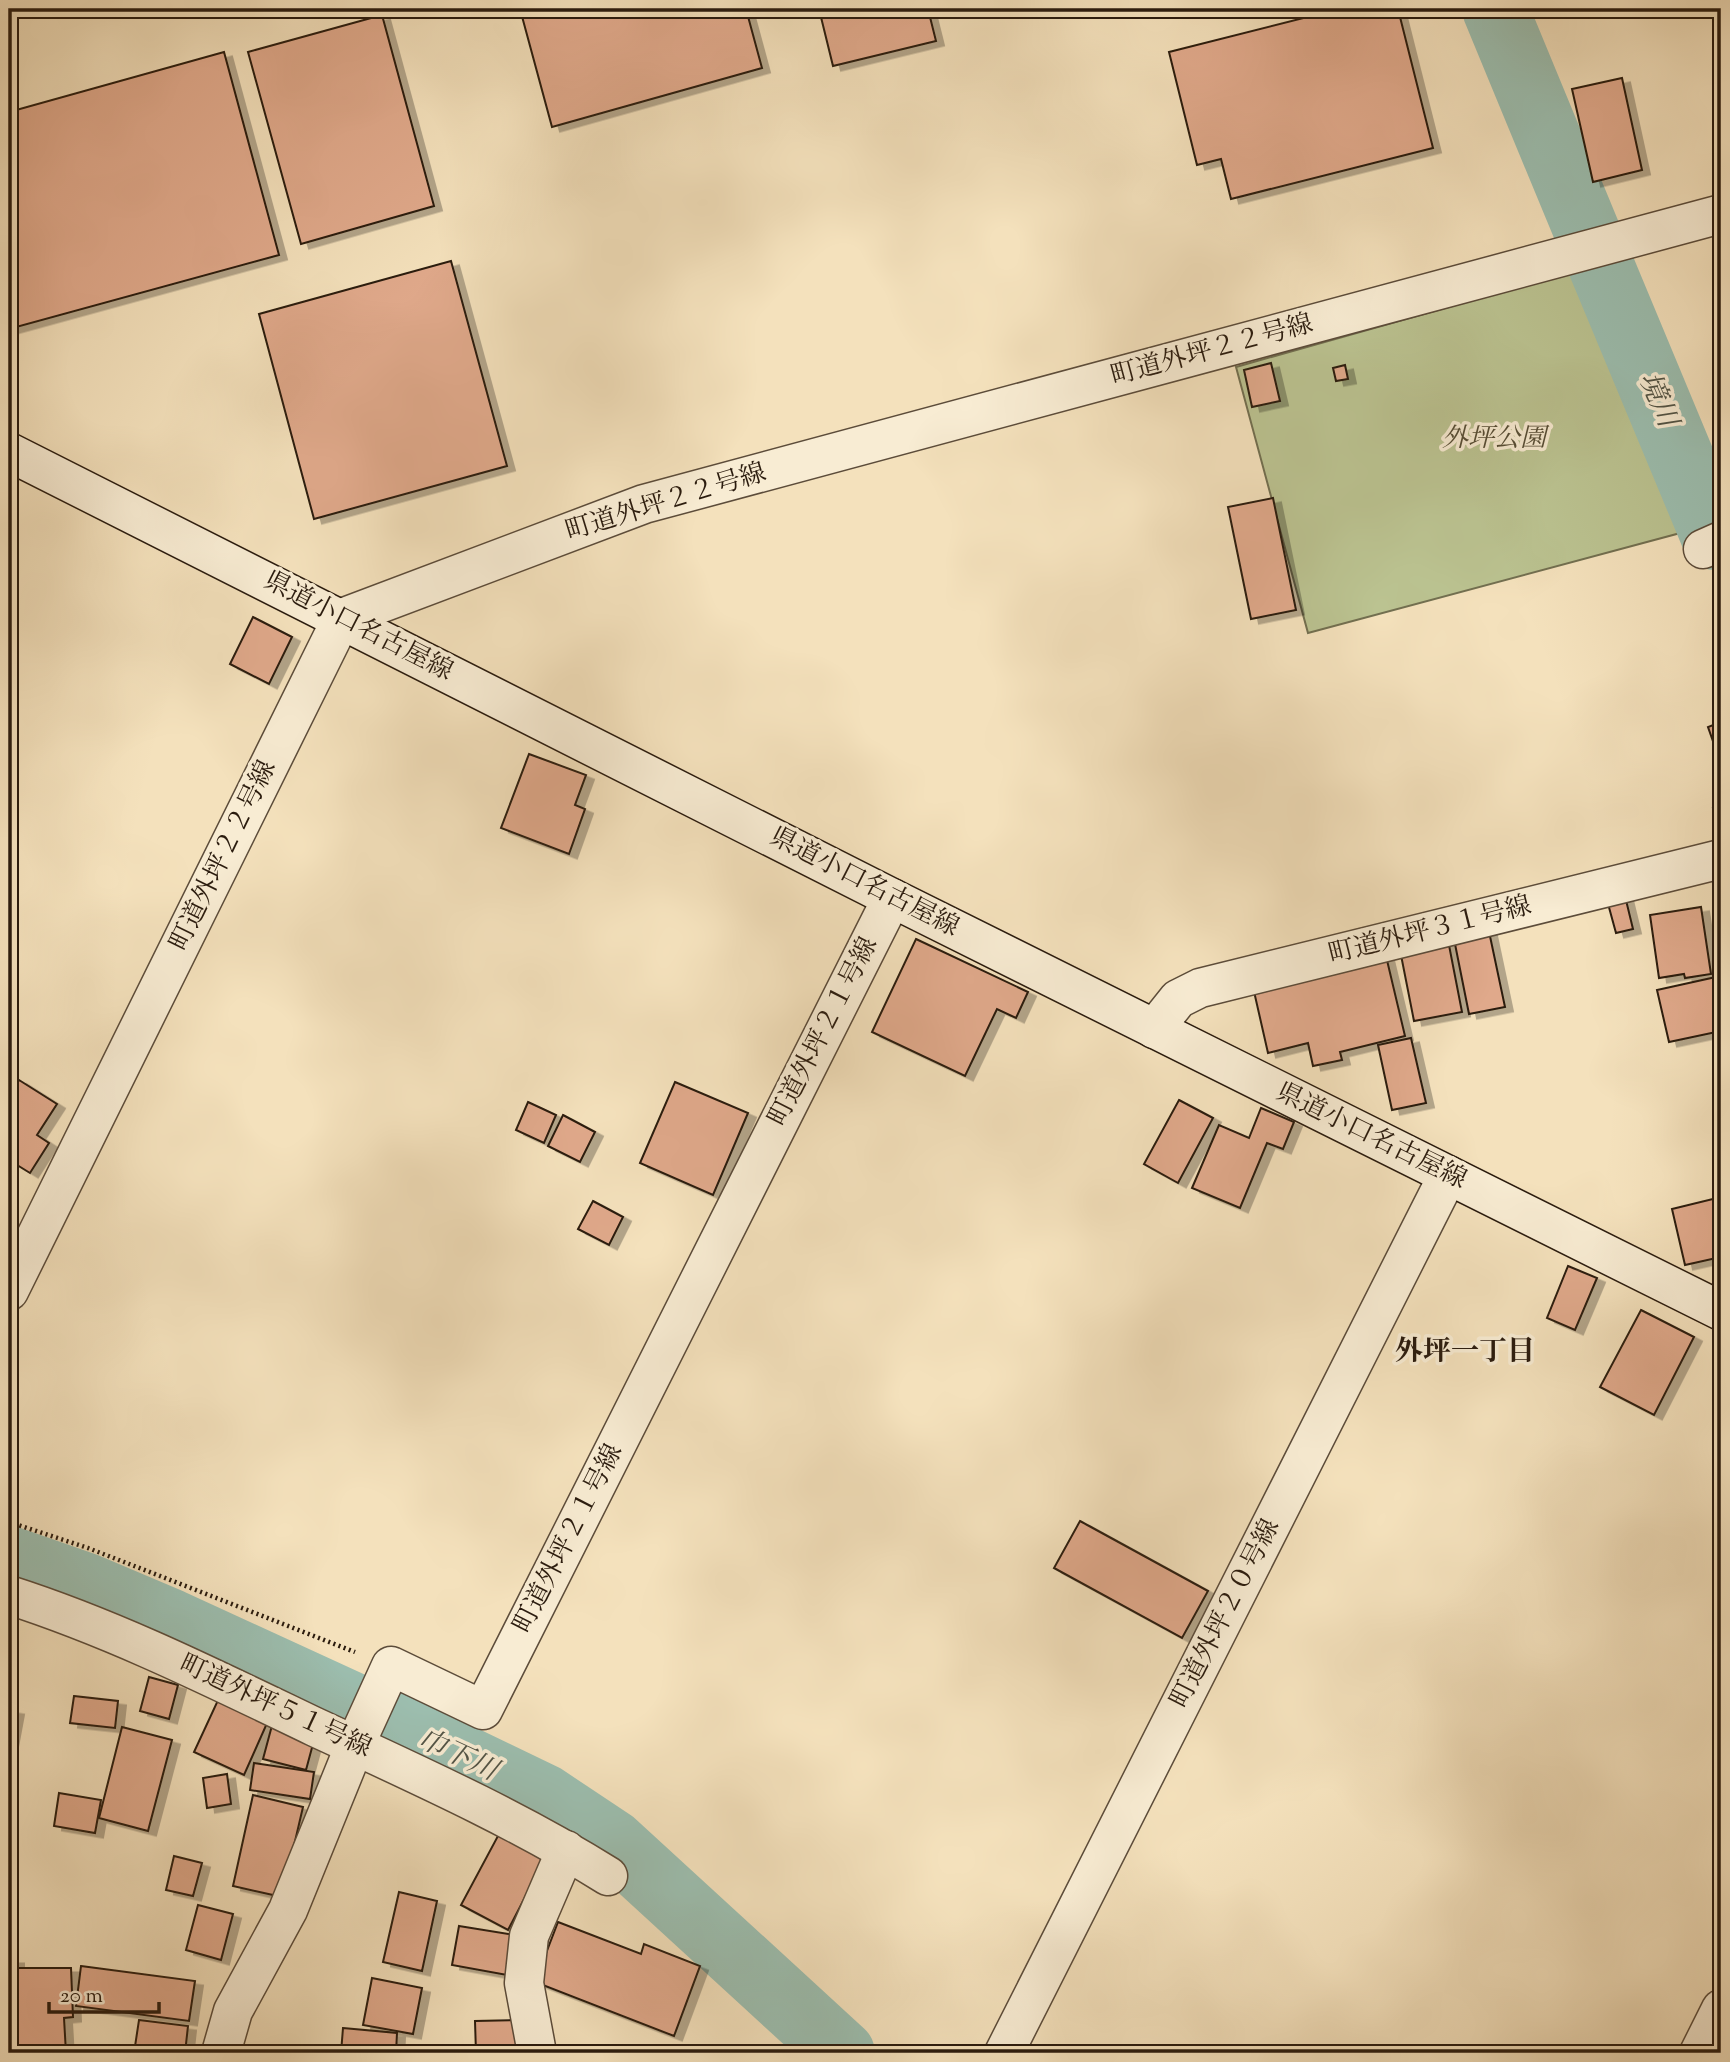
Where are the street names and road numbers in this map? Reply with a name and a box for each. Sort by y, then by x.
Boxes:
street label: 町道外坪２２号線 [1107,306,1317,396]
street label: 町道外坪２２号線 [561,455,771,551]
street label: 県道小口名古屋線 [257,563,459,691]
street label: 町道外坪２２号線 [162,754,286,958]
street label: 県道小口名古屋線 [763,819,965,947]
street label: 町道外坪３１号線 [1325,888,1535,974]
street label: 町道外坪２１号線 [760,931,888,1133]
street label: 県道小口名古屋線 [1269,1075,1473,1199]
street label: 町道外坪２１号線 [505,1438,633,1640]
street label: 町道外坪２０号線 [1162,1513,1290,1715]
street label: 町道外坪５１号線 [173,1646,377,1768]

